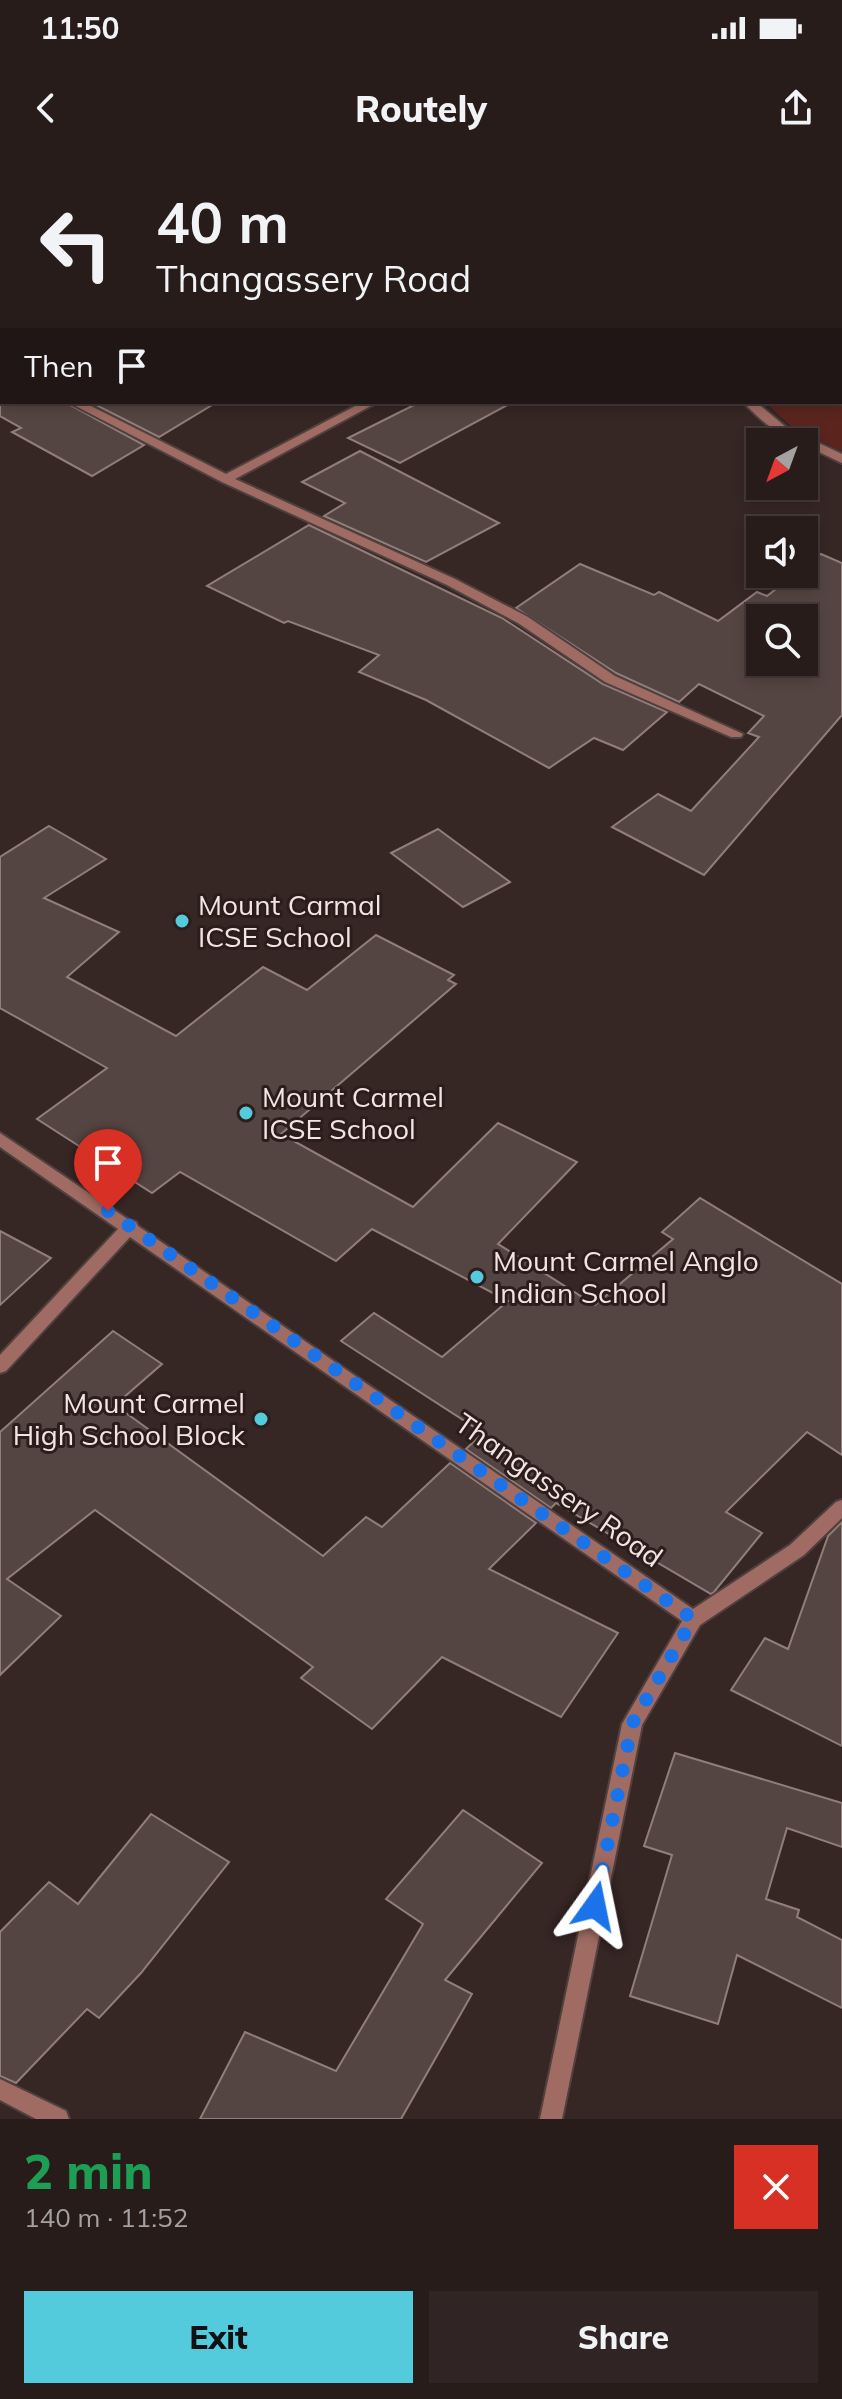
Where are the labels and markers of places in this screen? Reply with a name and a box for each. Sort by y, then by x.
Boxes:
place label: Mount Carmal ICSE School [198,887,381,954]
marker: Mount Carmal ICSE School [173,912,191,930]
place label: Mount Carmel ICSE School [262,1079,444,1146]
marker: Mount Carmel ICSE School [237,1104,255,1122]
pin [74,1129,142,1211]
place label: Mount Carmel Anglo Indian School [493,1243,759,1310]
marker: Mount Carmel Anglo Indian School [468,1268,486,1286]
place label: Mount Carmel High School Block [13,1385,246,1452]
marker: Mount Carmel High School Block [252,1410,270,1428]

